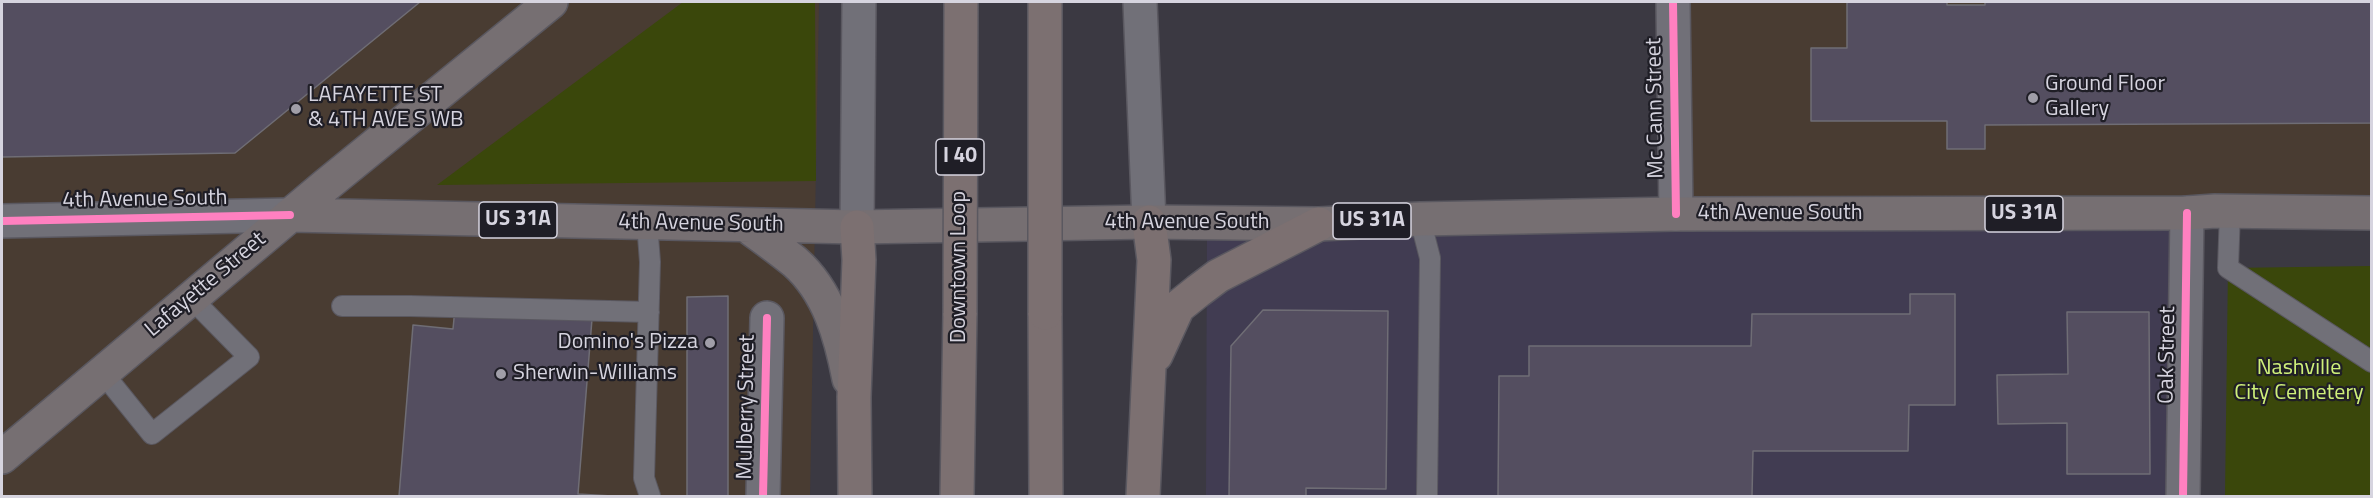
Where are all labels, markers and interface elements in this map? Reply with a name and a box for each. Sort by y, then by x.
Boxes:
street label: Mc Cann Street [1642,37,1670,179]
place label: Ground Floor Gallery [2045,72,2165,124]
place label: LAFAYETTE ST & 4TH AVE S WB [308,83,464,134]
marker: Ground Floor Gallery [2026,91,2040,105]
marker: LAFAYETTE ST & 4TH AVE S WB [289,102,303,116]
road number: I 40 [936,139,984,175]
street label: 4th Avenue South [62,185,228,215]
street label: Downtown Loop [947,191,973,343]
road number: US 31A [1985,196,2063,232]
street label: 4th Avenue South [1697,201,1863,227]
road number: US 31A [479,202,557,238]
road number: US 31A [1333,203,1411,239]
street label: 4th Avenue South [618,209,784,239]
street label: 4th Avenue South [1104,210,1270,236]
street label: Lafayette Street [140,227,272,343]
street label: Oak Street [2154,306,2182,404]
place label: Domino's Pizza [557,330,698,356]
street label: Mulberry Street [733,334,761,480]
marker: Domino's Pizza [703,336,717,350]
park label: Nashville City Cemetery [2234,356,2364,408]
place label: Sherwin-Williams [513,361,677,387]
marker: Sherwin-Williams [494,367,508,381]

